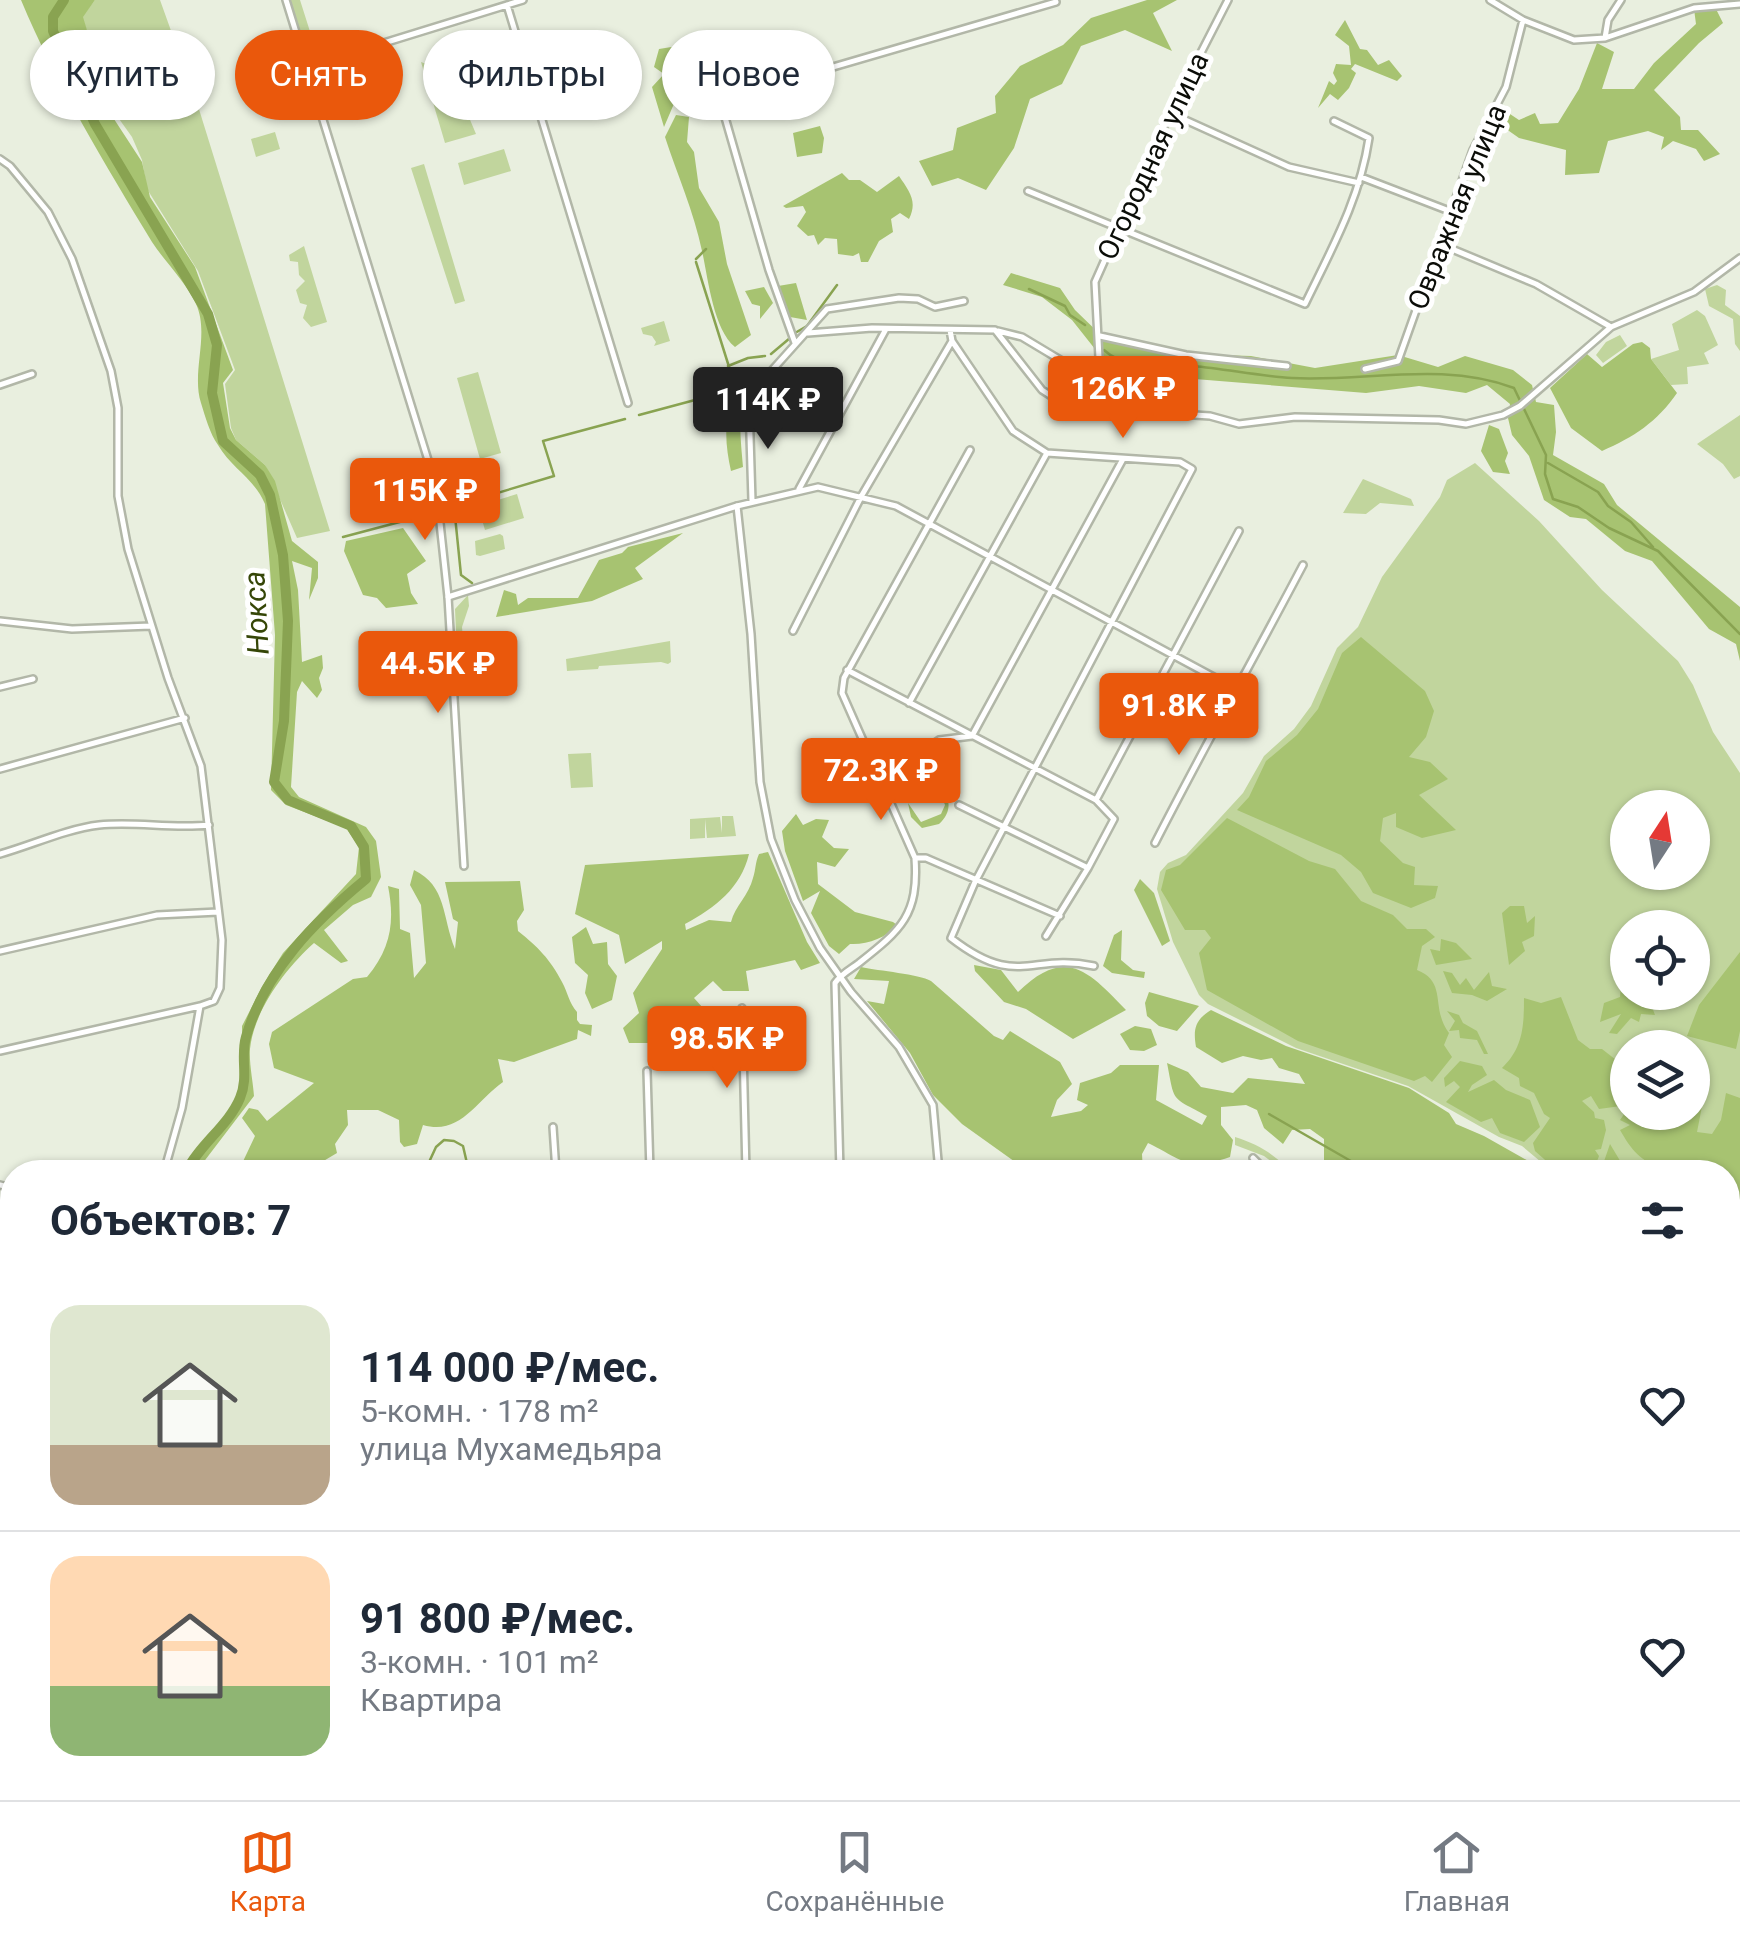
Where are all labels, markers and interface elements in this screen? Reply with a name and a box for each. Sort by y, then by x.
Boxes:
chip: Купить [30,30,215,120]
chip: Снять [235,30,403,120]
chip: Фильтры [423,30,642,120]
chip: Новое [662,30,835,120]
street label: Огородная улица [1091,47,1215,265]
street label: Овражная улица [1401,100,1513,314]
pin: 126K ₽ [1042,356,1204,441]
pin: 114K ₽ [687,367,849,452]
text: 126K ₽ [1070,369,1176,407]
text: 114K ₽ [715,380,821,418]
pin: 115K ₽ [344,458,506,543]
text: 115K ₽ [372,471,478,509]
water label: Нокса [236,570,276,656]
pin: 44.5K ₽ [346,631,530,716]
text: 44.5K ₽ [380,644,496,682]
pin: 91.8K ₽ [1087,673,1271,758]
text: 91.8K ₽ [1121,686,1237,724]
pin: 72.3K ₽ [789,738,973,823]
text: 72.3K ₽ [823,751,939,789]
north arrow [1610,790,1710,890]
map controls [1610,790,1710,1130]
button: locate [1610,910,1710,1010]
pin: 98.5K ₽ [635,1006,819,1091]
text: 98.5K ₽ [669,1019,785,1057]
button: layers [1610,1030,1710,1130]
icon: filters [1635,1193,1690,1248]
text: Объектов: 7 [50,1196,291,1245]
text: 114 000 ₽/мес. [360,1343,659,1392]
icon: home [130,1345,250,1465]
icon: heart [1635,1378,1690,1433]
text: 5-комн. · 178 m² [360,1392,599,1430]
text: улица Мухамедьяра [360,1430,662,1468]
text: 91 800 ₽/мес. [360,1594,635,1643]
icon: home [130,1596,250,1716]
icon: heart [1635,1629,1690,1684]
text: 3-комн. · 101 m² [360,1643,599,1681]
text: Квартира [360,1681,502,1719]
tab: Карта [230,1825,306,1918]
tab: Сохранённые [766,1825,944,1918]
tab: Главная [1404,1825,1510,1918]

